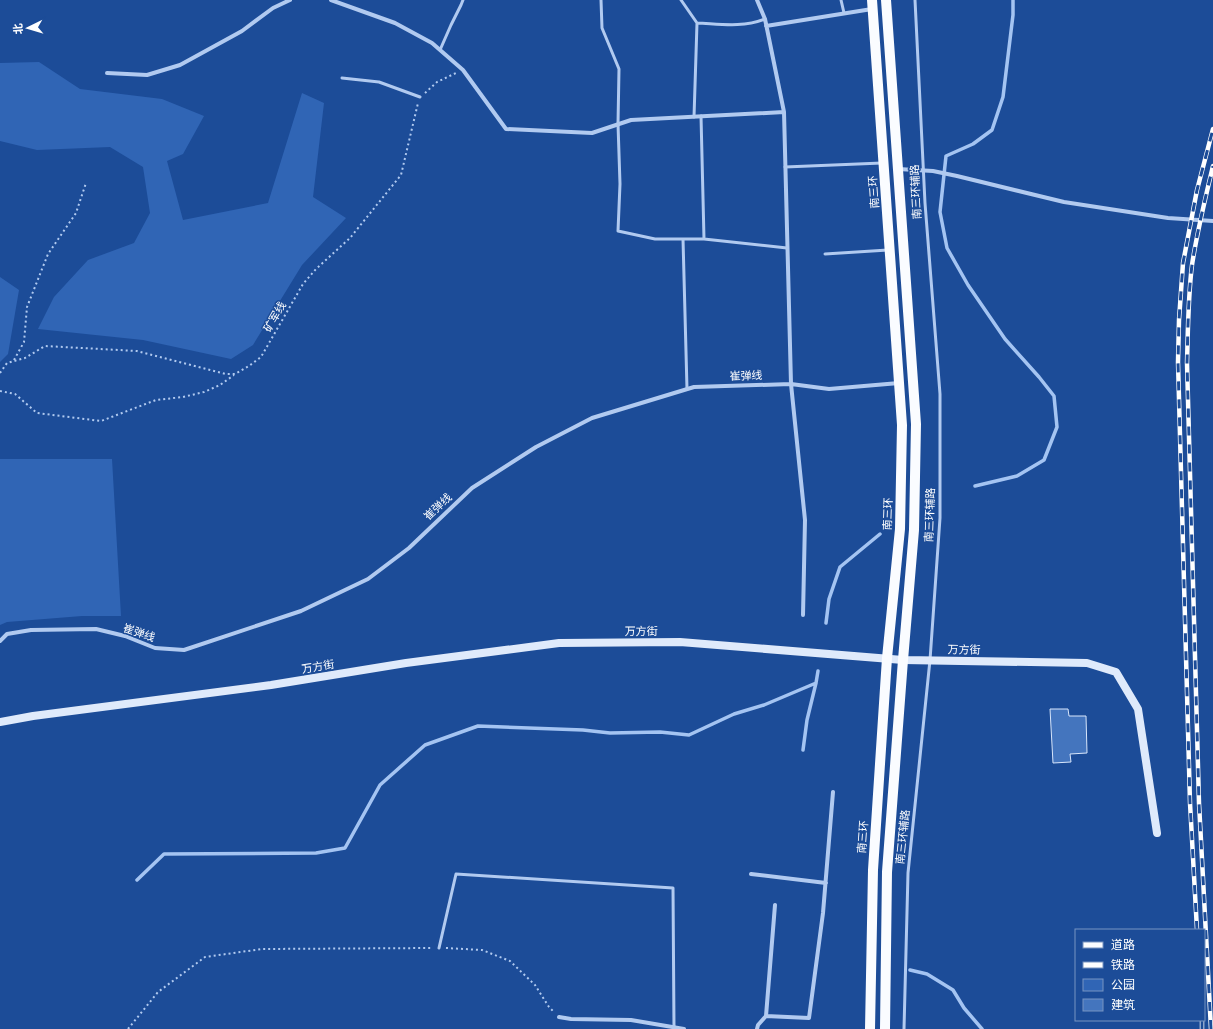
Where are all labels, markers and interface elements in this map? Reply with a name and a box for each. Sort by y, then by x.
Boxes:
north arrow [8,8,48,48]
text: 北 [12,23,25,35]
street label: 南三环辅路 [908,164,924,220]
street label: 南三环 [866,175,882,209]
street label: 矿军线 [261,299,289,335]
street label: 崔弹线 [729,369,763,383]
street label: 南三环辅路 [923,487,937,543]
street label: 崔弹线 [421,491,455,523]
street label: 南三环 [881,497,895,531]
street label: 崔弹线 [121,621,157,645]
street label: 万方街 [625,625,658,638]
street label: 万方街 [947,643,981,657]
street label: 万方街 [301,658,335,676]
street label: 南三环辅路 [894,809,912,865]
street label: 南三环 [855,820,871,854]
legend [1075,929,1205,1021]
text: 道路 [1111,938,1135,952]
text: 铁路 [1111,958,1135,972]
text: 公园 [1111,978,1135,992]
text: 建筑 [1111,998,1135,1012]

